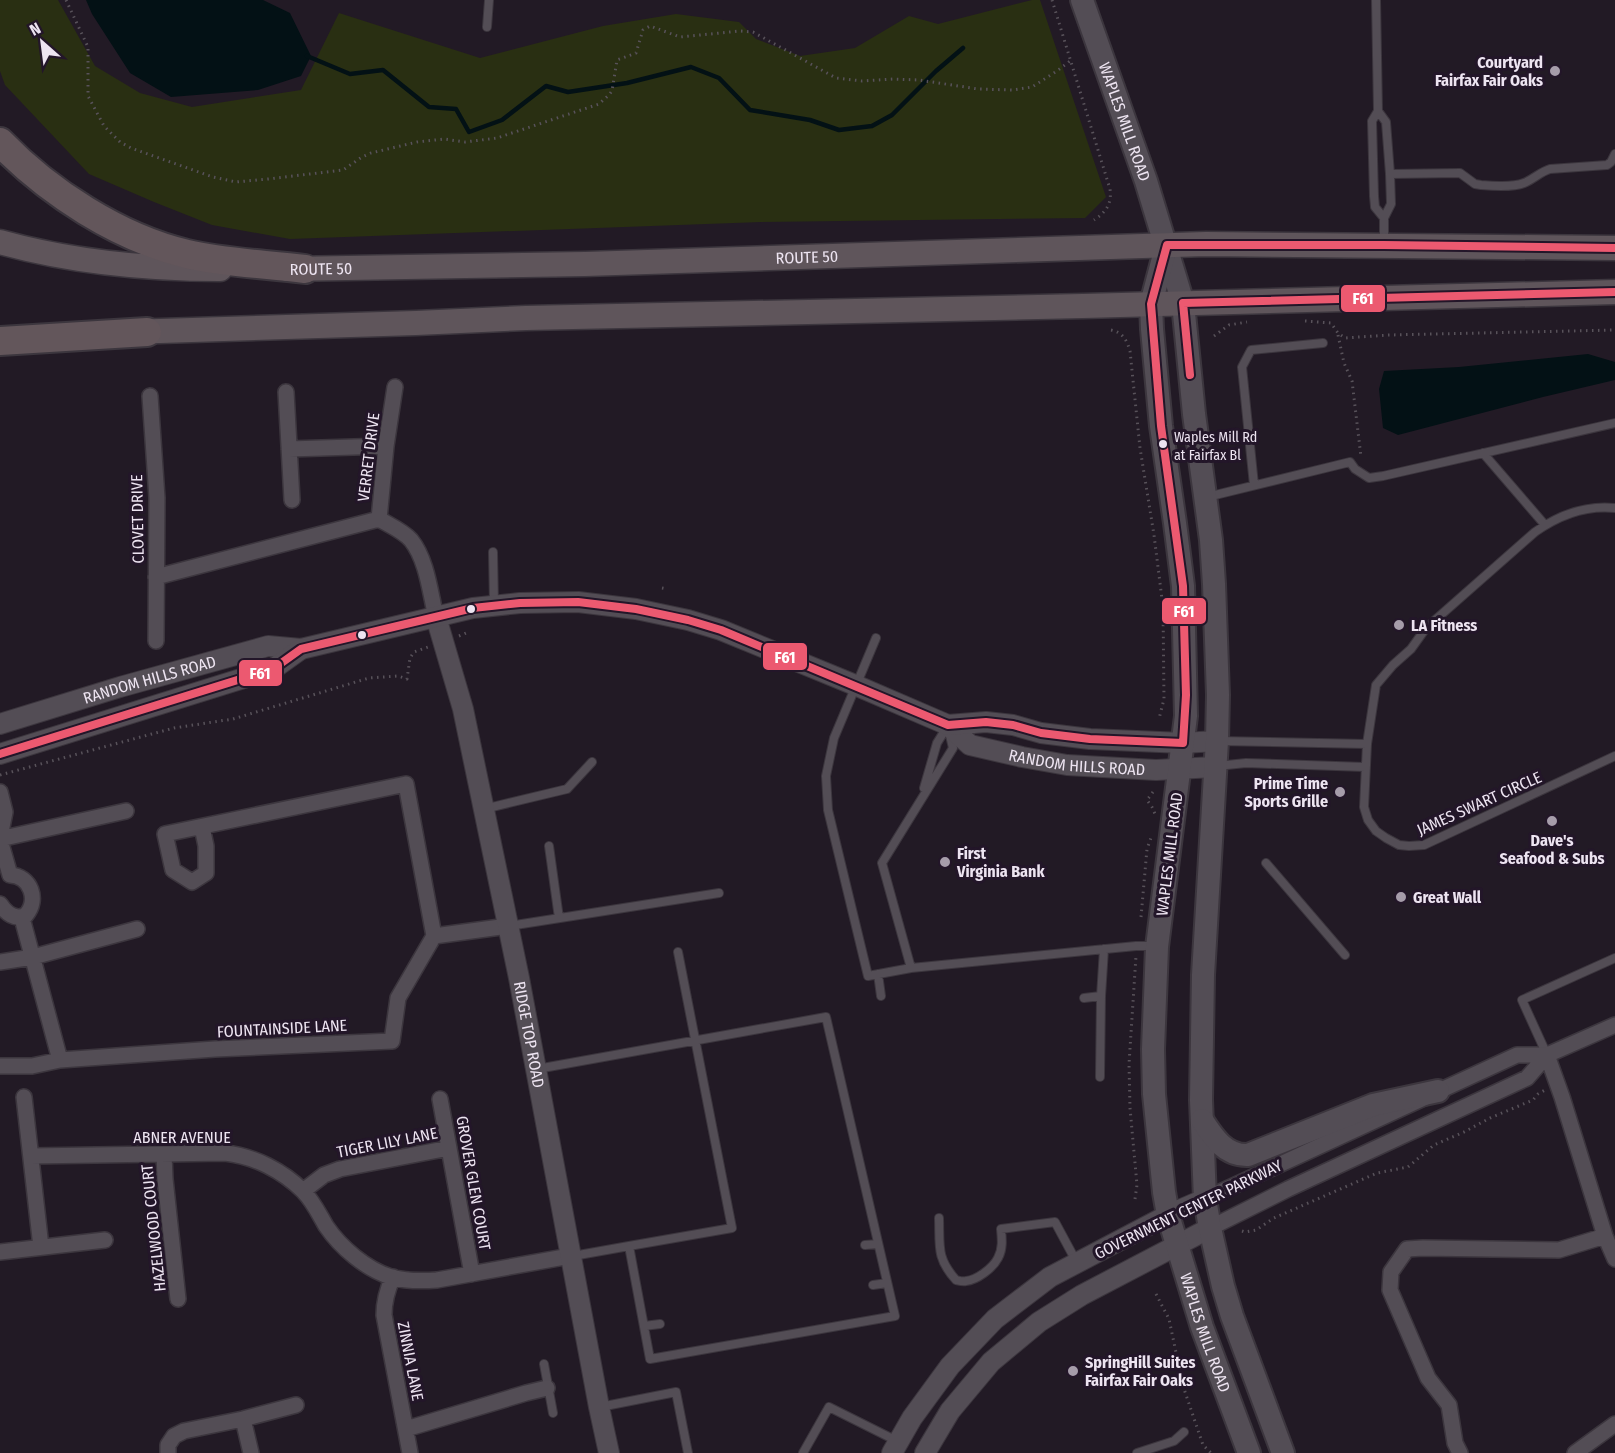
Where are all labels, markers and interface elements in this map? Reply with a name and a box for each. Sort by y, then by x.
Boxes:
north arrow [12,12,72,72]
text: N [26,19,44,40]
place label: Courtyard Fairfax Fair Oaks [1435,53,1543,90]
street label: WAPLES MILL ROAD [1095,60,1154,184]
marker: Courtyard Fairfax Fair Oaks [1548,64,1562,78]
street label: ROUTE 50 [775,247,838,268]
street label: ROUTE 50 [290,259,352,279]
line badge: F61 [1340,284,1386,313]
text: F61 [1352,289,1374,308]
street label: VERRET DRIVE [354,411,383,503]
place label: Waples Mill Rd at Fairfax Bl [1174,429,1257,464]
marker: Waples Mill Rd at Fairfax Bl [1157,438,1169,450]
street label: CLOVET DRIVE [127,474,148,564]
line badge: F61 [1161,597,1207,625]
text: F61 [1173,602,1195,621]
unlabelled marker [465,603,477,615]
place label: LA Fitness [1411,616,1477,635]
marker: LA Fitness [1392,618,1406,632]
unlabelled marker [356,629,368,641]
line badge: F61 [762,642,808,671]
text: F61 [774,648,796,667]
street label: RANDOM HILLS ROAD [81,652,218,708]
line badge: F61 [238,659,283,687]
text: F61 [249,664,271,683]
street label: RANDOM HILLS ROAD [1007,745,1146,779]
street label: JAMES SWART CIRCLE [1414,767,1545,840]
place label: Prime Time Sports Grille [1244,774,1328,811]
marker: Prime Time Sports Grille [1333,785,1347,799]
street label: WAPLES MILL ROAD [1152,791,1187,917]
marker: Dave's Seafood & Subs [1545,814,1559,828]
place label: Dave's Seafood & Subs [1499,831,1605,868]
place label: First Virginia Bank [956,844,1045,881]
marker: First Virginia Bank [938,855,952,869]
place label: Great Wall [1413,888,1482,907]
marker: Great Wall [1394,890,1408,904]
street label: RIDGE TOP ROAD [510,980,548,1089]
street label: FOUNTAINSIDE LANE [216,1016,348,1041]
street label: GROVER GLEN COURT [452,1114,495,1252]
street label: TIGER LILY LANE [335,1123,439,1162]
street label: ABNER AVENUE [133,1128,231,1147]
street label: GOVERNMENT CENTER PARKWAY [1091,1156,1285,1263]
street label: HAZELWOOD COURT [137,1163,170,1293]
street label: WAPLES MILL ROAD [1176,1271,1234,1395]
street label: ZINNIA LANE [394,1320,427,1402]
place label: SpringHill Suites Fairfax Fair Oaks [1085,1353,1195,1390]
marker: SpringHill Suites Fairfax Fair Oaks [1066,1364,1080,1378]

